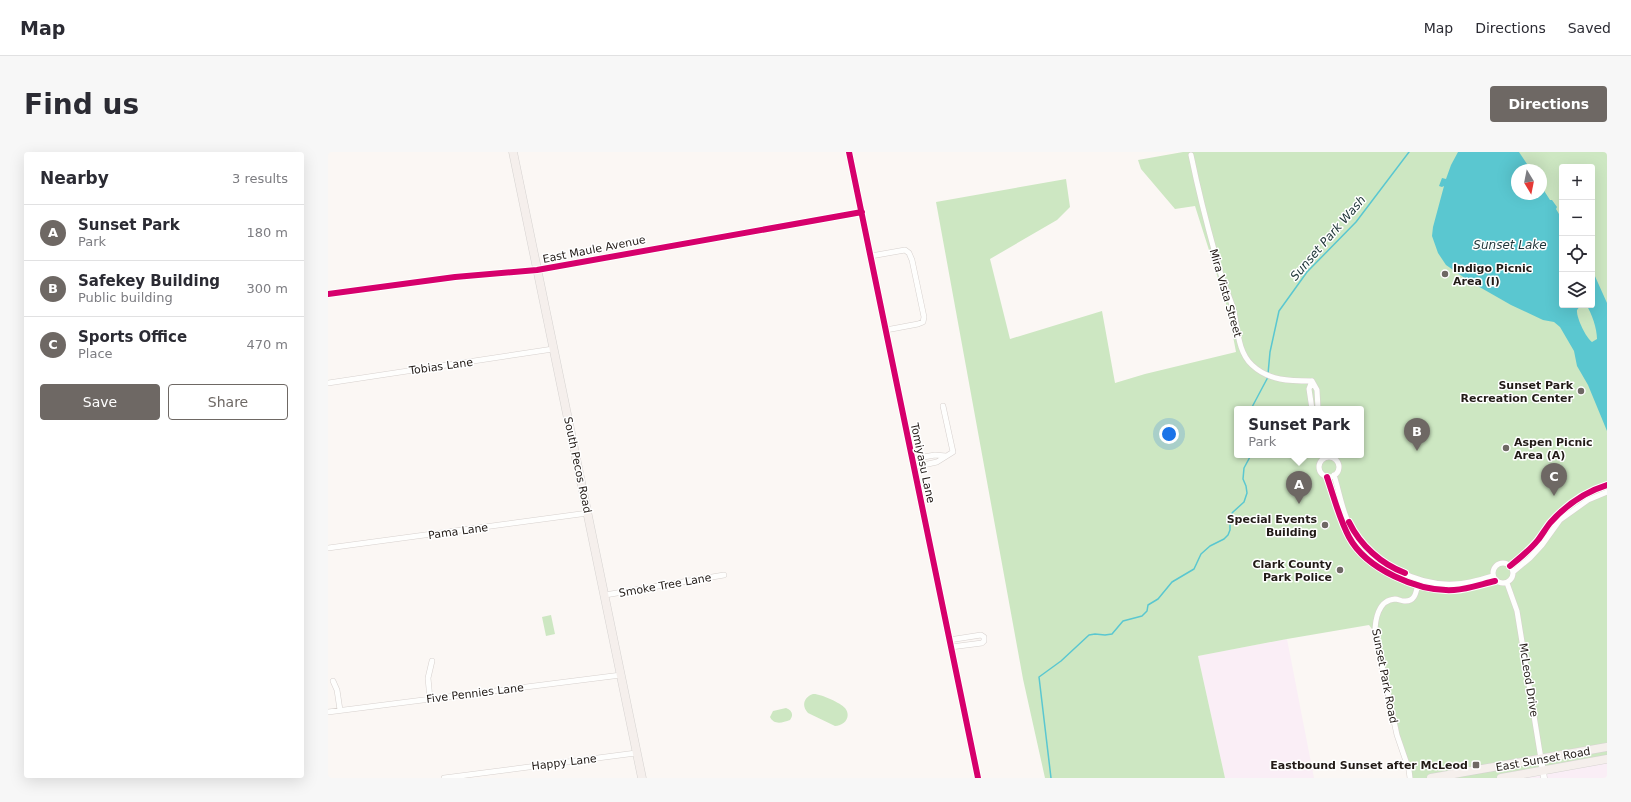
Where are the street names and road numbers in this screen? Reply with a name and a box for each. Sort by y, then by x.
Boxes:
street label: East Maule Avenue [542,233,647,266]
street label: Mira Vista Street [1207,247,1245,339]
street label: Tobias Lane [407,356,474,378]
street label: South Pecos Road [561,416,594,514]
street label: Tomiyasu Lane [907,421,937,504]
street label: Pama Lane [427,521,489,542]
street label: Smoke Tree Lane [618,571,713,600]
street label: Sunset Park Road [1369,628,1400,725]
street label: McLeod Drive [1516,642,1541,718]
street label: Five Pennies Lane [426,681,525,706]
street label: East Sunset Road [1495,745,1592,774]
street label: Happy Lane [531,752,598,773]

